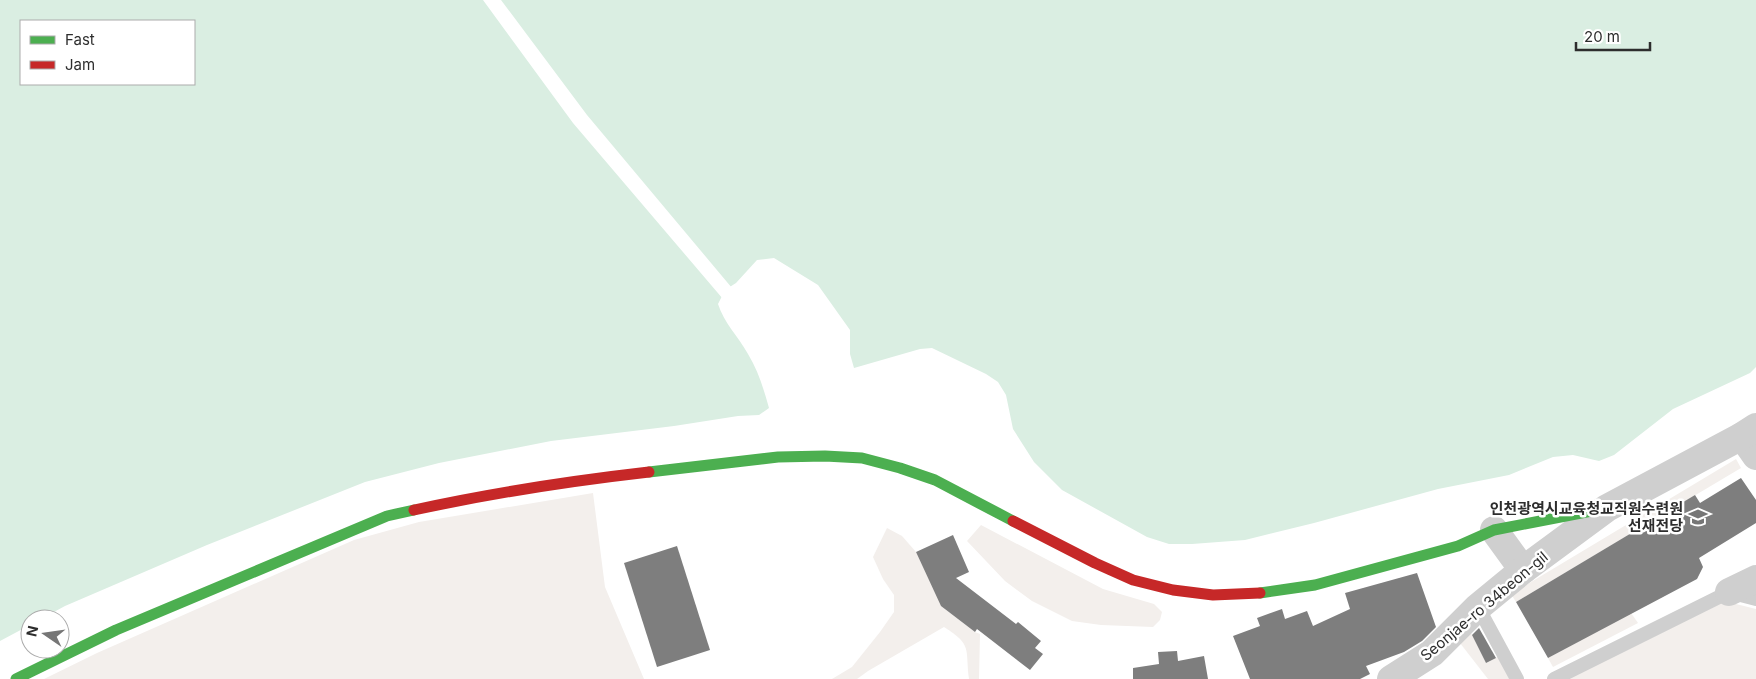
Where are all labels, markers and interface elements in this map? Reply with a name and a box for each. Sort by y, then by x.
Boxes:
legend [20,20,195,85]
scale bar [1576,20,1650,52]
text: 20 m [1584,27,1620,46]
text: Fast [65,30,95,49]
text: Jam [65,55,95,74]
place label: 인천광역시교육청교직원수련원 선재전당 [1490,499,1683,535]
school or university icon: 인천광역시교육청교직원수련원 선재전당 [1687,506,1709,528]
street label: Seonjae-ro 34beon-gil [1416,547,1552,665]
north arrow [20,609,70,659]
text: N [22,624,41,638]

